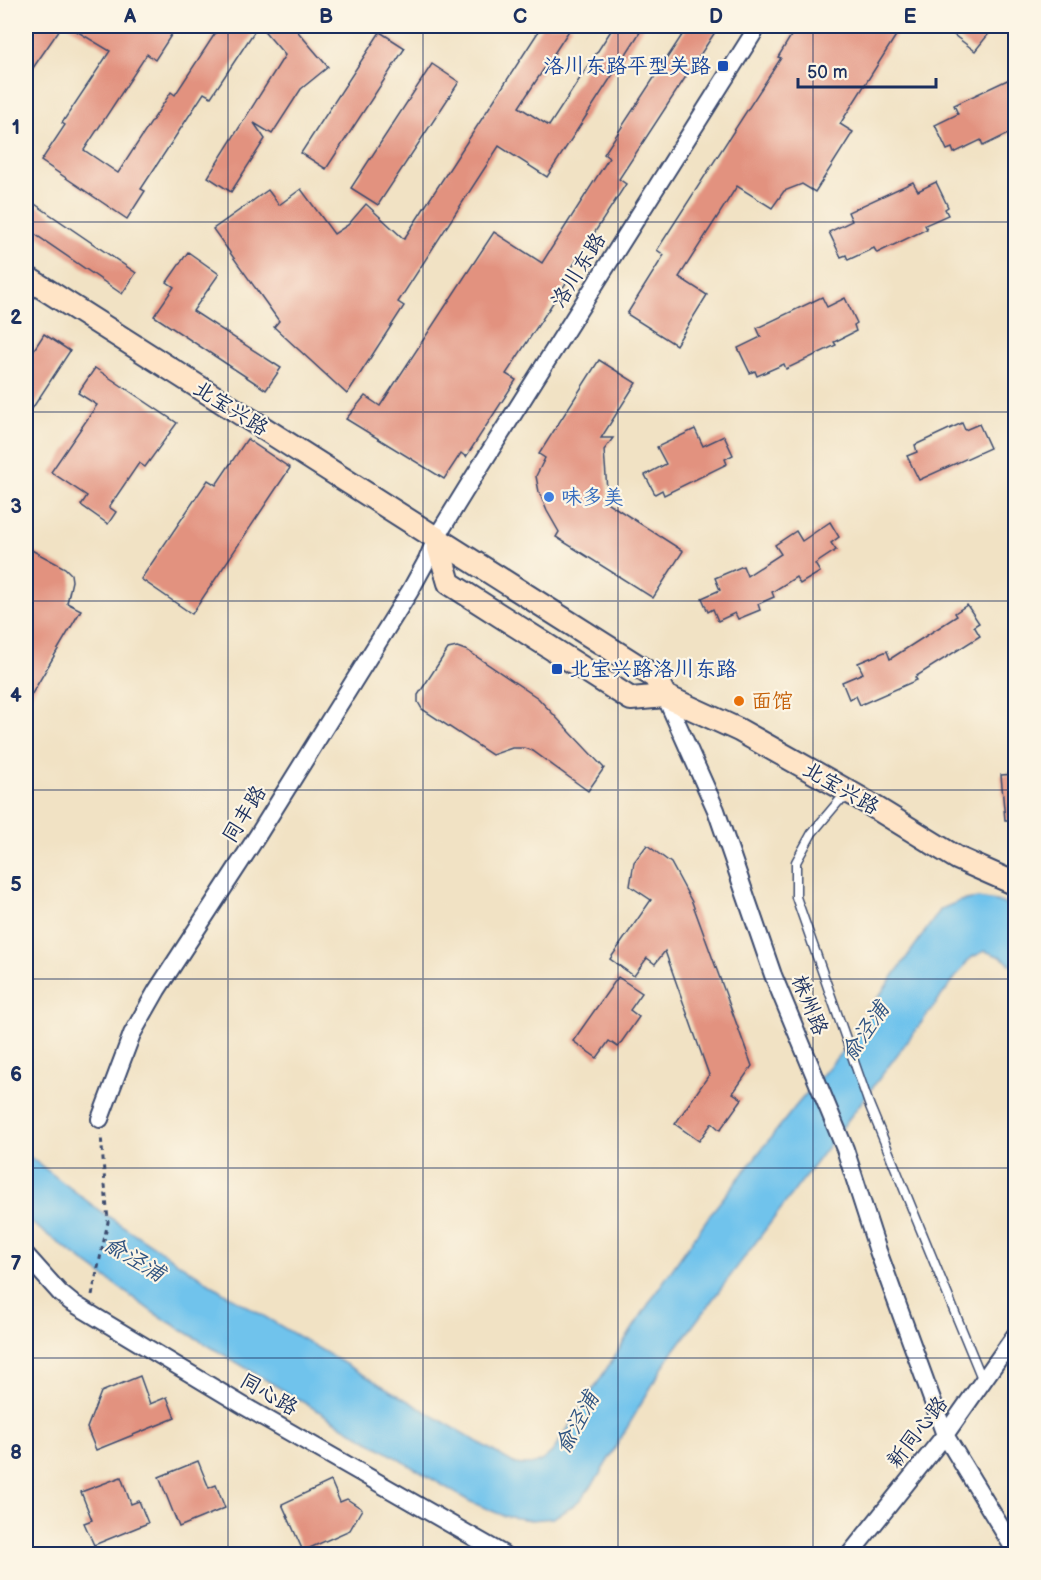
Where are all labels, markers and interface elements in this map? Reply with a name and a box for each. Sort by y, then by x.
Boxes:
text: A [123,5,137,29]
text: B [319,5,333,29]
text: C [513,5,527,29]
text: D [709,5,723,29]
text: E [904,5,917,29]
scale bar [798,51,936,89]
place label: 洛川东路平型关路 [543,54,711,79]
marker: 洛川东路平型关路 [716,59,730,73]
text: 50 m [807,62,848,83]
text: 1 [12,116,20,140]
street label: 洛川东路 [546,228,611,313]
text: 2 [10,306,22,330]
street label: 北宝兴路 [188,376,273,441]
place label: 味多美 [561,485,624,510]
marker: 味多美 [542,490,556,504]
text: 3 [10,495,22,519]
place label: 北宝兴路洛川东路 [569,657,737,682]
marker: 北宝兴路洛川东路 [550,662,564,676]
text: 4 [10,684,22,708]
place label: 面馆 [751,689,793,714]
marker: 面馆 [732,694,746,708]
street label: 北宝兴路 [798,757,883,820]
street label: 同丰路 [217,781,272,848]
text: 5 [10,873,22,897]
street label: 株州路 [786,971,833,1039]
water label: 俞泾浦 [835,995,897,1067]
text: 6 [10,1063,22,1087]
water label: 俞泾浦 [99,1231,172,1289]
text: 7 [10,1252,22,1276]
street label: 同心路 [235,1368,302,1421]
water label: 俞泾浦 [550,1385,607,1458]
street label: 新同心路 [882,1392,953,1473]
text: 8 [10,1441,22,1465]

